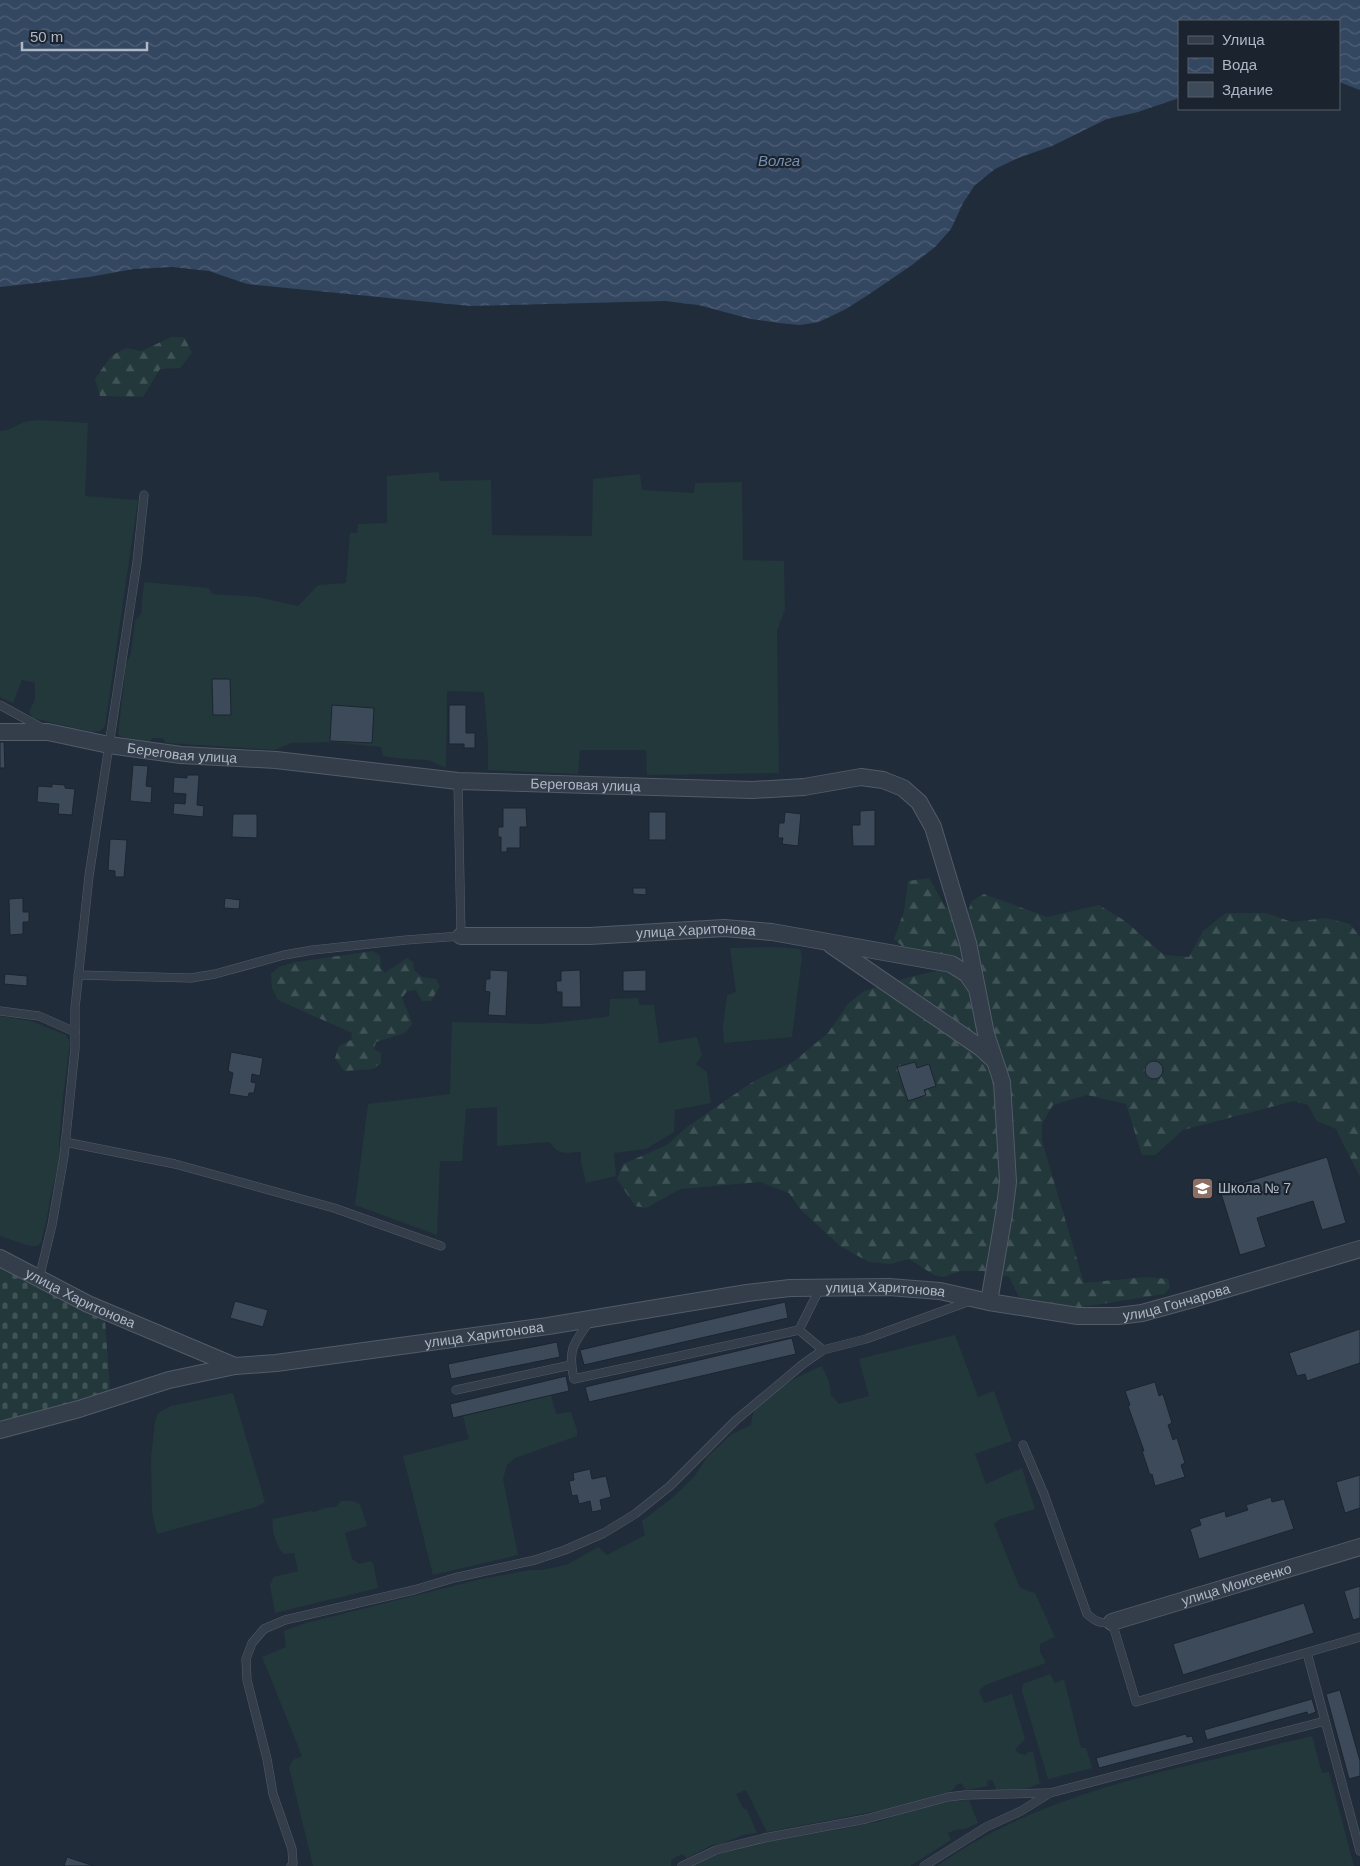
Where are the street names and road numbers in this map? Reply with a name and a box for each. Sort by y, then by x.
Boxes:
street label: Береговая улица [126,740,238,766]
street label: Береговая улица [530,775,641,795]
street label: улица Харитонова [636,920,756,941]
street label: улица Харитонова [23,1265,138,1331]
street label: улица Харитонова [826,1279,947,1300]
street label: улица Гончарова [1122,1280,1232,1323]
street label: улица Харитонова [424,1319,545,1351]
street label: улица Моисеенко [1179,1560,1294,1609]

